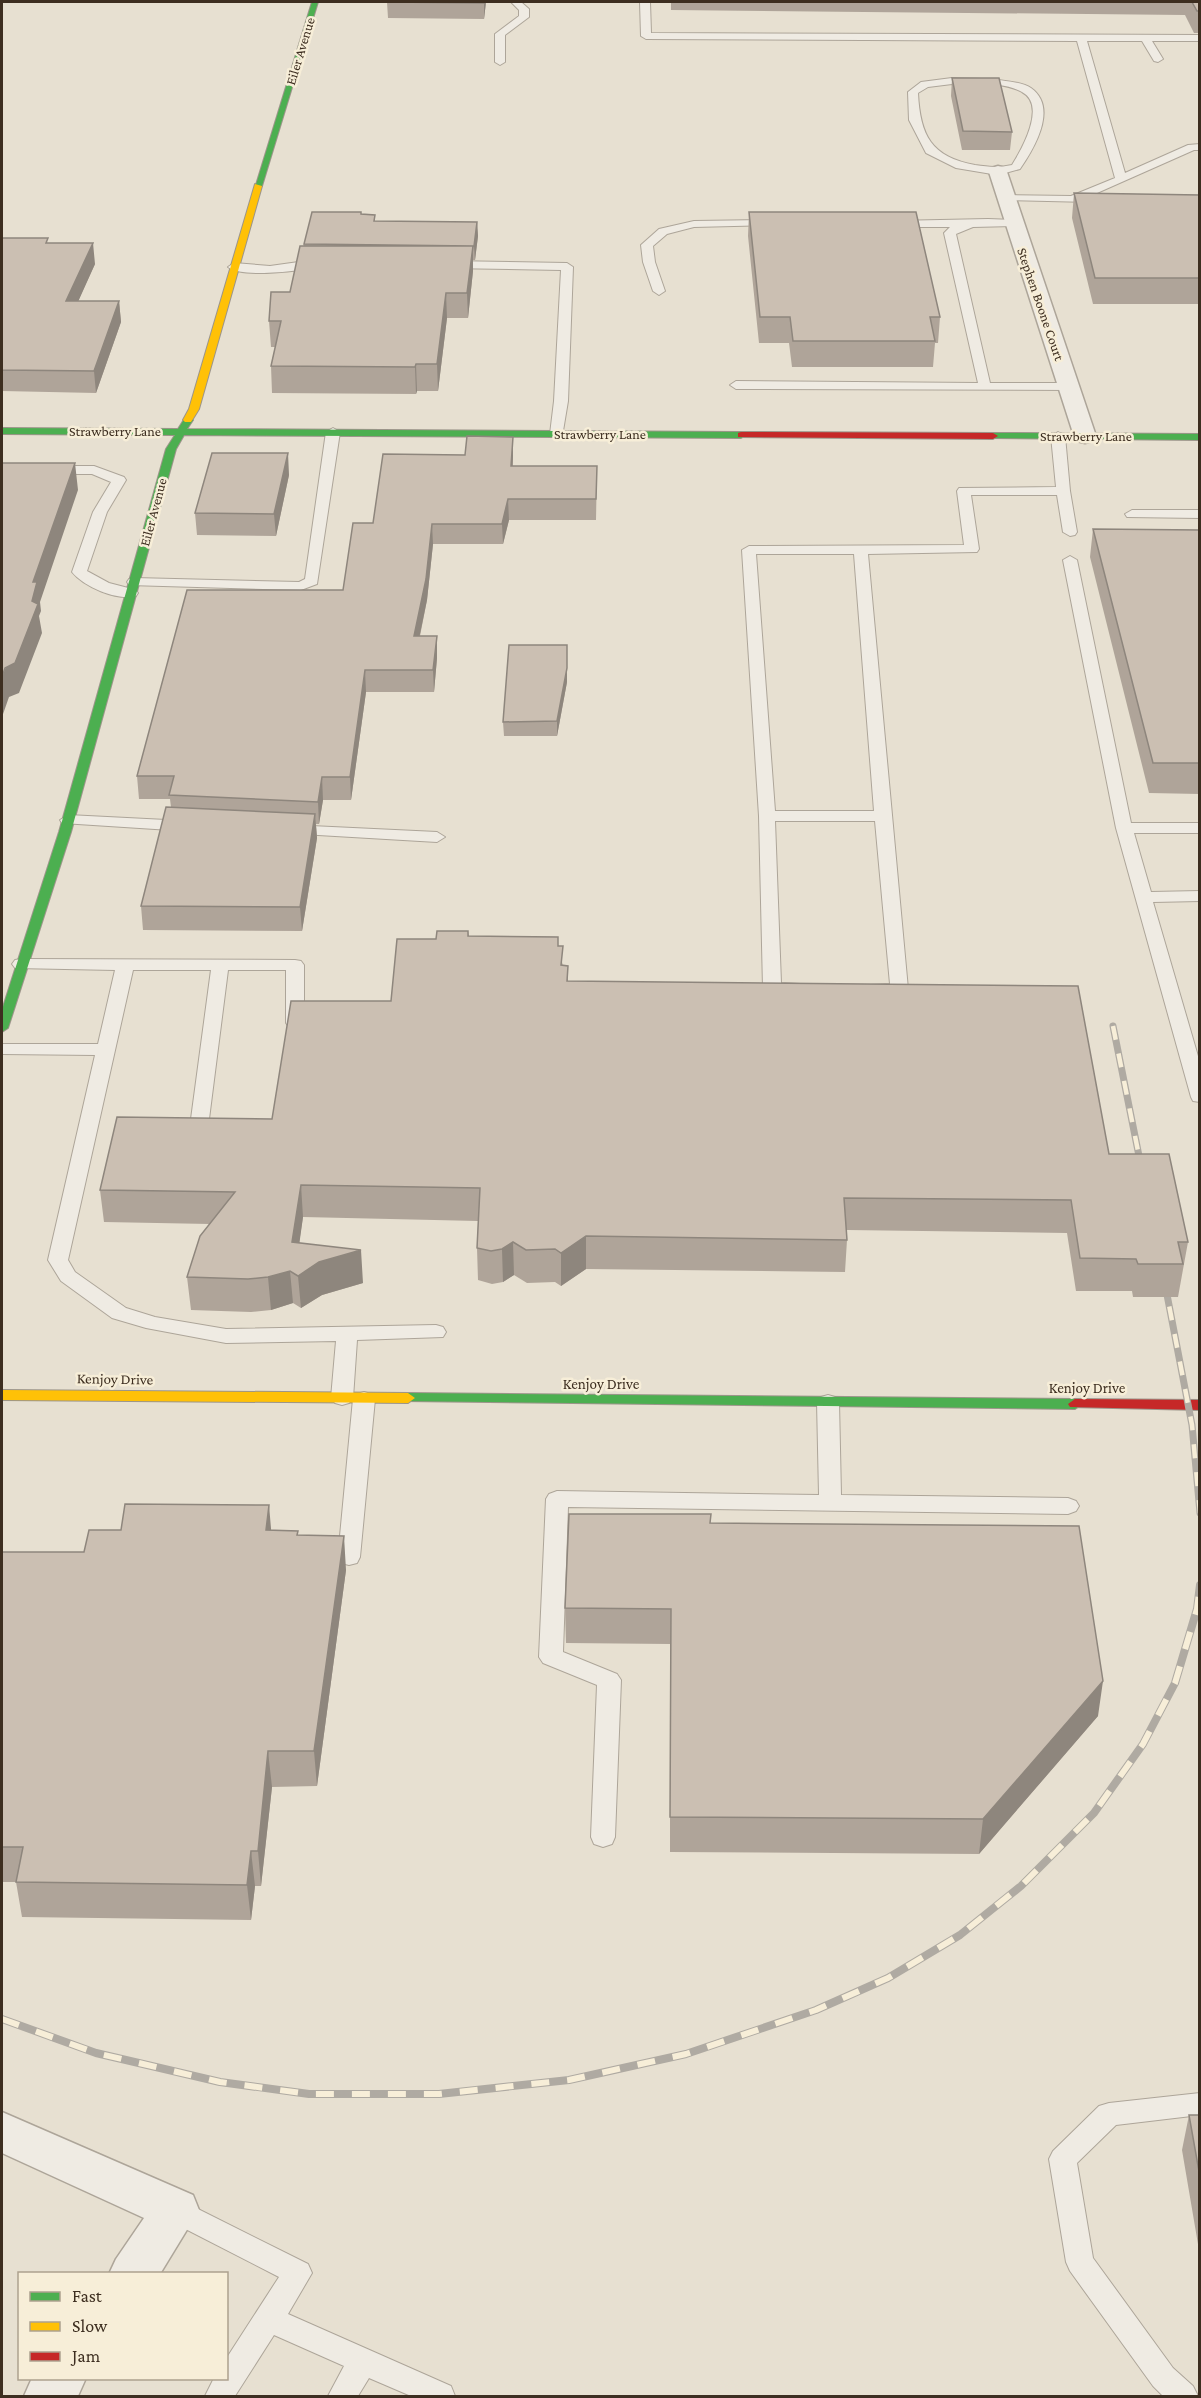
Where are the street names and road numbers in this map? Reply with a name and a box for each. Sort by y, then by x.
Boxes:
street label: Eiler Avenue [282,15,318,87]
street label: Stephen Boone Court [1014,245,1068,363]
street label: Strawberry Lane [69,423,161,439]
street label: Strawberry Lane [554,426,646,442]
street label: Strawberry Lane [1040,428,1132,444]
street label: Eiler Avenue [136,476,170,548]
street label: Kenjoy Drive [77,1370,154,1389]
street label: Kenjoy Drive [563,1376,640,1393]
street label: Kenjoy Drive [1049,1380,1126,1397]

